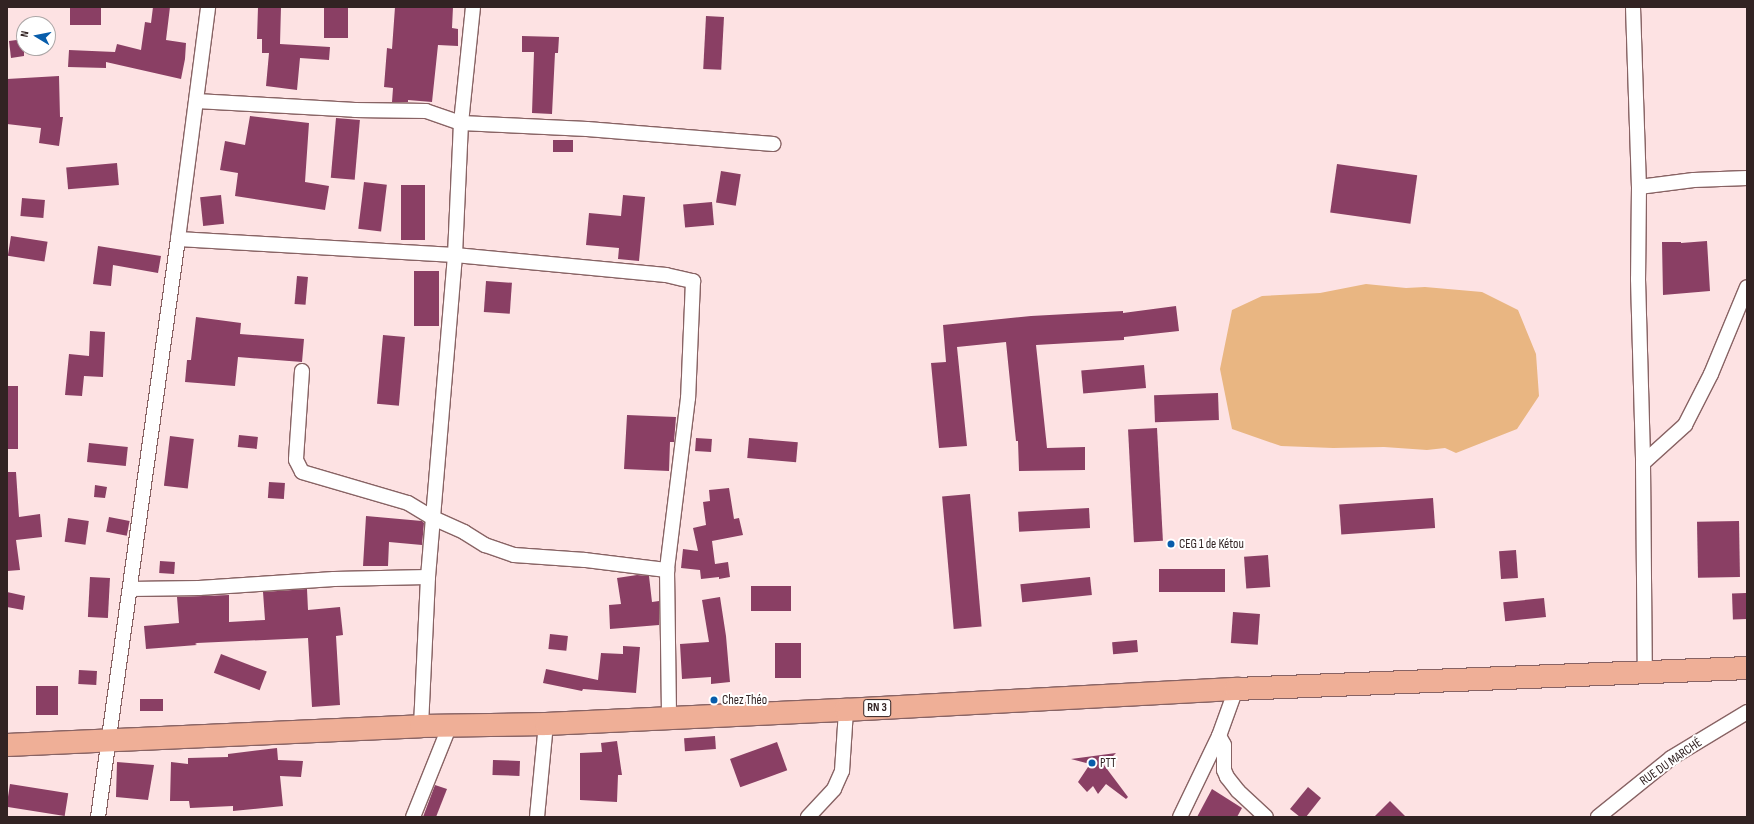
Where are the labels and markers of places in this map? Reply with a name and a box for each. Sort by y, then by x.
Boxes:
place label: CEG 1 de Kétou [1179,536,1244,552]
marker: CEG 1 de Kétou [1166,539,1176,549]
place label: Chez Théo [722,692,767,708]
marker: Chez Théo [709,695,719,705]
place label: PTT [1100,755,1116,771]
marker: PTT [1087,758,1097,768]

